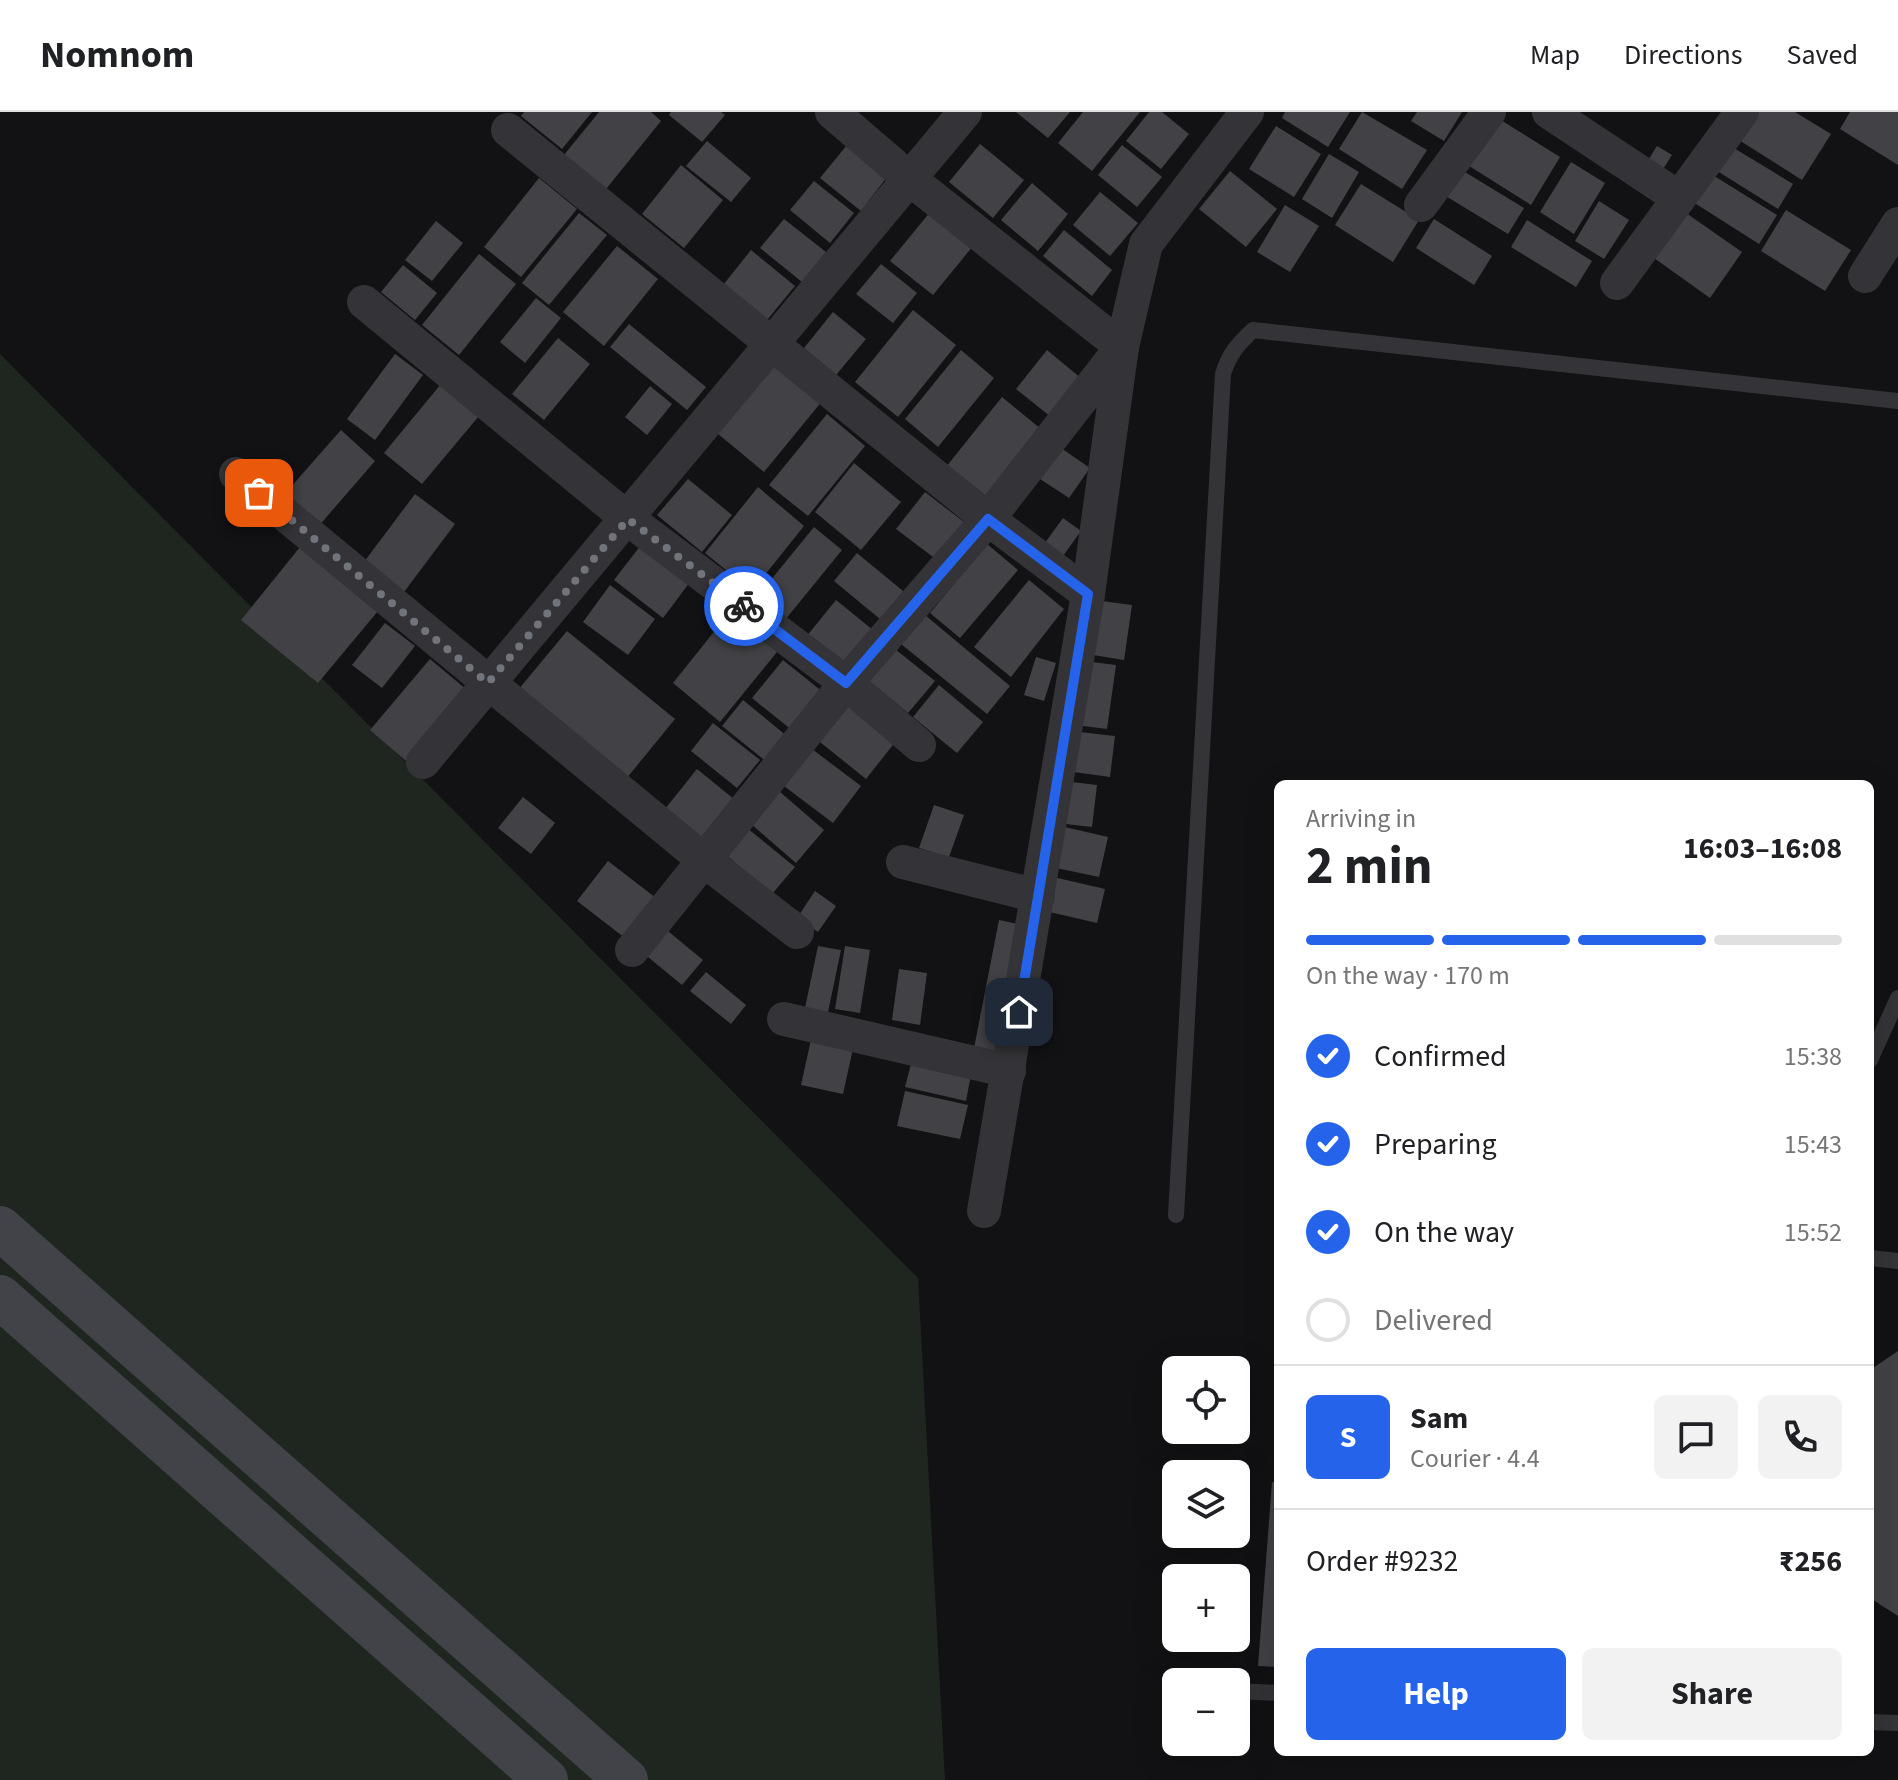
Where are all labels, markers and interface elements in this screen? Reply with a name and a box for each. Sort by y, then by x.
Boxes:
text: Nomnom [40,28,194,82]
text: Map [1530,35,1580,75]
text: Directions [1624,35,1743,75]
text: Saved [1787,35,1858,75]
pin [225,459,293,527]
icon: bag [237,471,281,515]
courier [704,566,784,646]
icon: bike [722,584,766,628]
text: Arriving in [1306,800,1416,837]
text: 16:03–16:08 [1683,827,1842,870]
text: 2 min [1306,830,1433,904]
text: On the way · 170 m [1306,957,1510,994]
pin [985,978,1053,1046]
icon: home [997,990,1041,1034]
icon: check [1306,1034,1350,1078]
text: Confirmed [1374,1035,1507,1078]
text: 15:38 [1784,1038,1842,1075]
icon: check [1306,1122,1350,1166]
text: Preparing [1374,1123,1497,1166]
text: 15:43 [1784,1126,1842,1163]
icon: check [1306,1210,1350,1254]
text: On the way [1374,1211,1514,1254]
text: 15:52 [1784,1214,1842,1251]
text: Delivered [1374,1299,1493,1342]
map controls [1162,1356,1250,1756]
button: locate [1162,1356,1250,1444]
button: chat [1654,1395,1738,1479]
button: phone [1758,1395,1842,1479]
text: Sam [1410,1397,1468,1440]
text: S [1340,1416,1356,1459]
text: Courier · 4.4 [1410,1440,1540,1477]
button: layers [1162,1460,1250,1548]
text: Order #9232 [1306,1540,1459,1583]
text: ₹256 [1779,1540,1842,1583]
button: + [1162,1564,1250,1652]
button: Help [1306,1648,1566,1740]
button: Share [1582,1648,1842,1740]
button: − [1162,1668,1250,1756]

